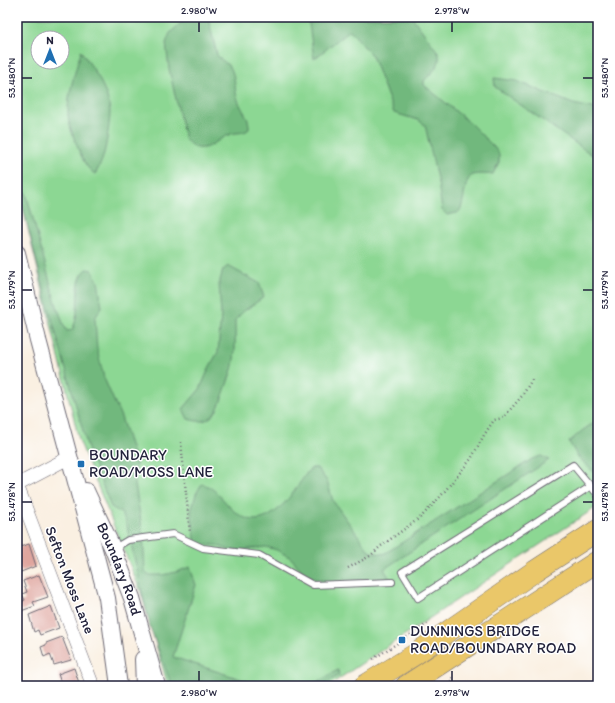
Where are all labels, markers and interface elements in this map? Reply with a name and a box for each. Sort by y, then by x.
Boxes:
text: 2.980°W [181,4,217,17]
text: 2.978°W [435,4,470,17]
north arrow [30,30,70,70]
text: N [46,34,54,47]
text: 53.480°N [5,57,18,98]
text: 53.480°N [598,57,611,98]
text: 53.479°N [5,270,18,310]
text: 53.479°N [598,270,611,310]
place label: BOUNDARY ROAD/MOSS LANE [89,446,213,481]
marker: BOUNDARY ROAD/MOSS LANE [76,459,86,469]
text: 53.478°N [5,482,18,522]
text: 53.478°N [598,482,611,522]
street label: Boundary Road [93,520,145,617]
street label: Sefton Moss Lane [41,524,99,636]
place label: DUNNINGS BRIDGE ROAD/BOUNDARY ROAD [410,622,576,657]
marker: DUNNINGS BRIDGE ROAD/BOUNDARY ROAD [397,635,407,645]
text: 2.980°W [181,686,217,699]
text: 2.978°W [435,686,470,699]

